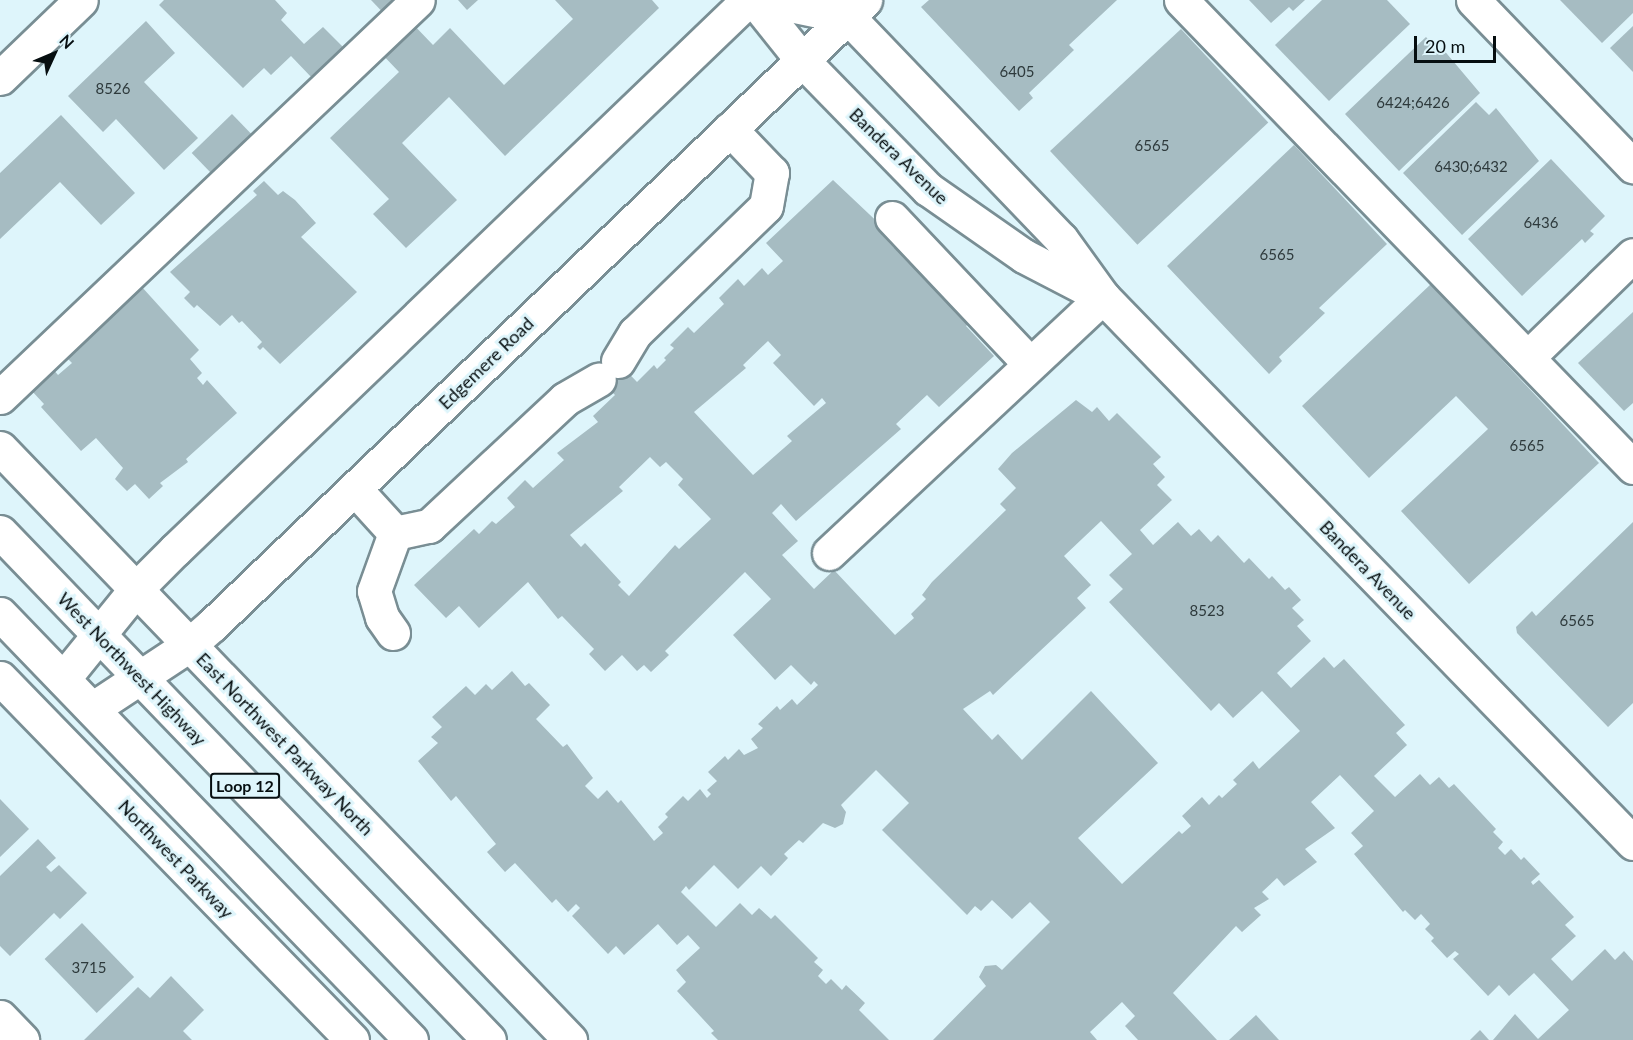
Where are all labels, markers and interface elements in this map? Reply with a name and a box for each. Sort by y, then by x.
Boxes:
north arrow [24,24,84,84]
scale bar [1417,24,1500,62]
text: N [56,30,78,52]
text: 20 m [1425,35,1465,57]
house number: 6405 [1000,63,1034,81]
house number: 8526 [96,80,130,98]
house number: 6424;6426 [1376,94,1450,112]
street label: Bandera Avenue [845,103,953,209]
house number: 6565 [1135,137,1169,155]
house number: 6430;6432 [1434,158,1508,176]
house number: 6436 [1524,214,1558,232]
house number: 6565 [1260,246,1294,264]
street label: Edgemere Road [434,312,538,414]
house number: 6565 [1510,437,1544,455]
street label: Bandera Avenue [1315,516,1421,624]
street label: West Northwest Highway [53,588,211,750]
house number: 8523 [1190,602,1224,620]
house number: 6565 [1560,612,1594,630]
street label: East Northwest Parkway North [192,648,378,840]
road number: Loop 12 [209,773,281,799]
street label: Northwest Parkway [114,795,238,923]
house number: 3715 [72,959,106,977]

